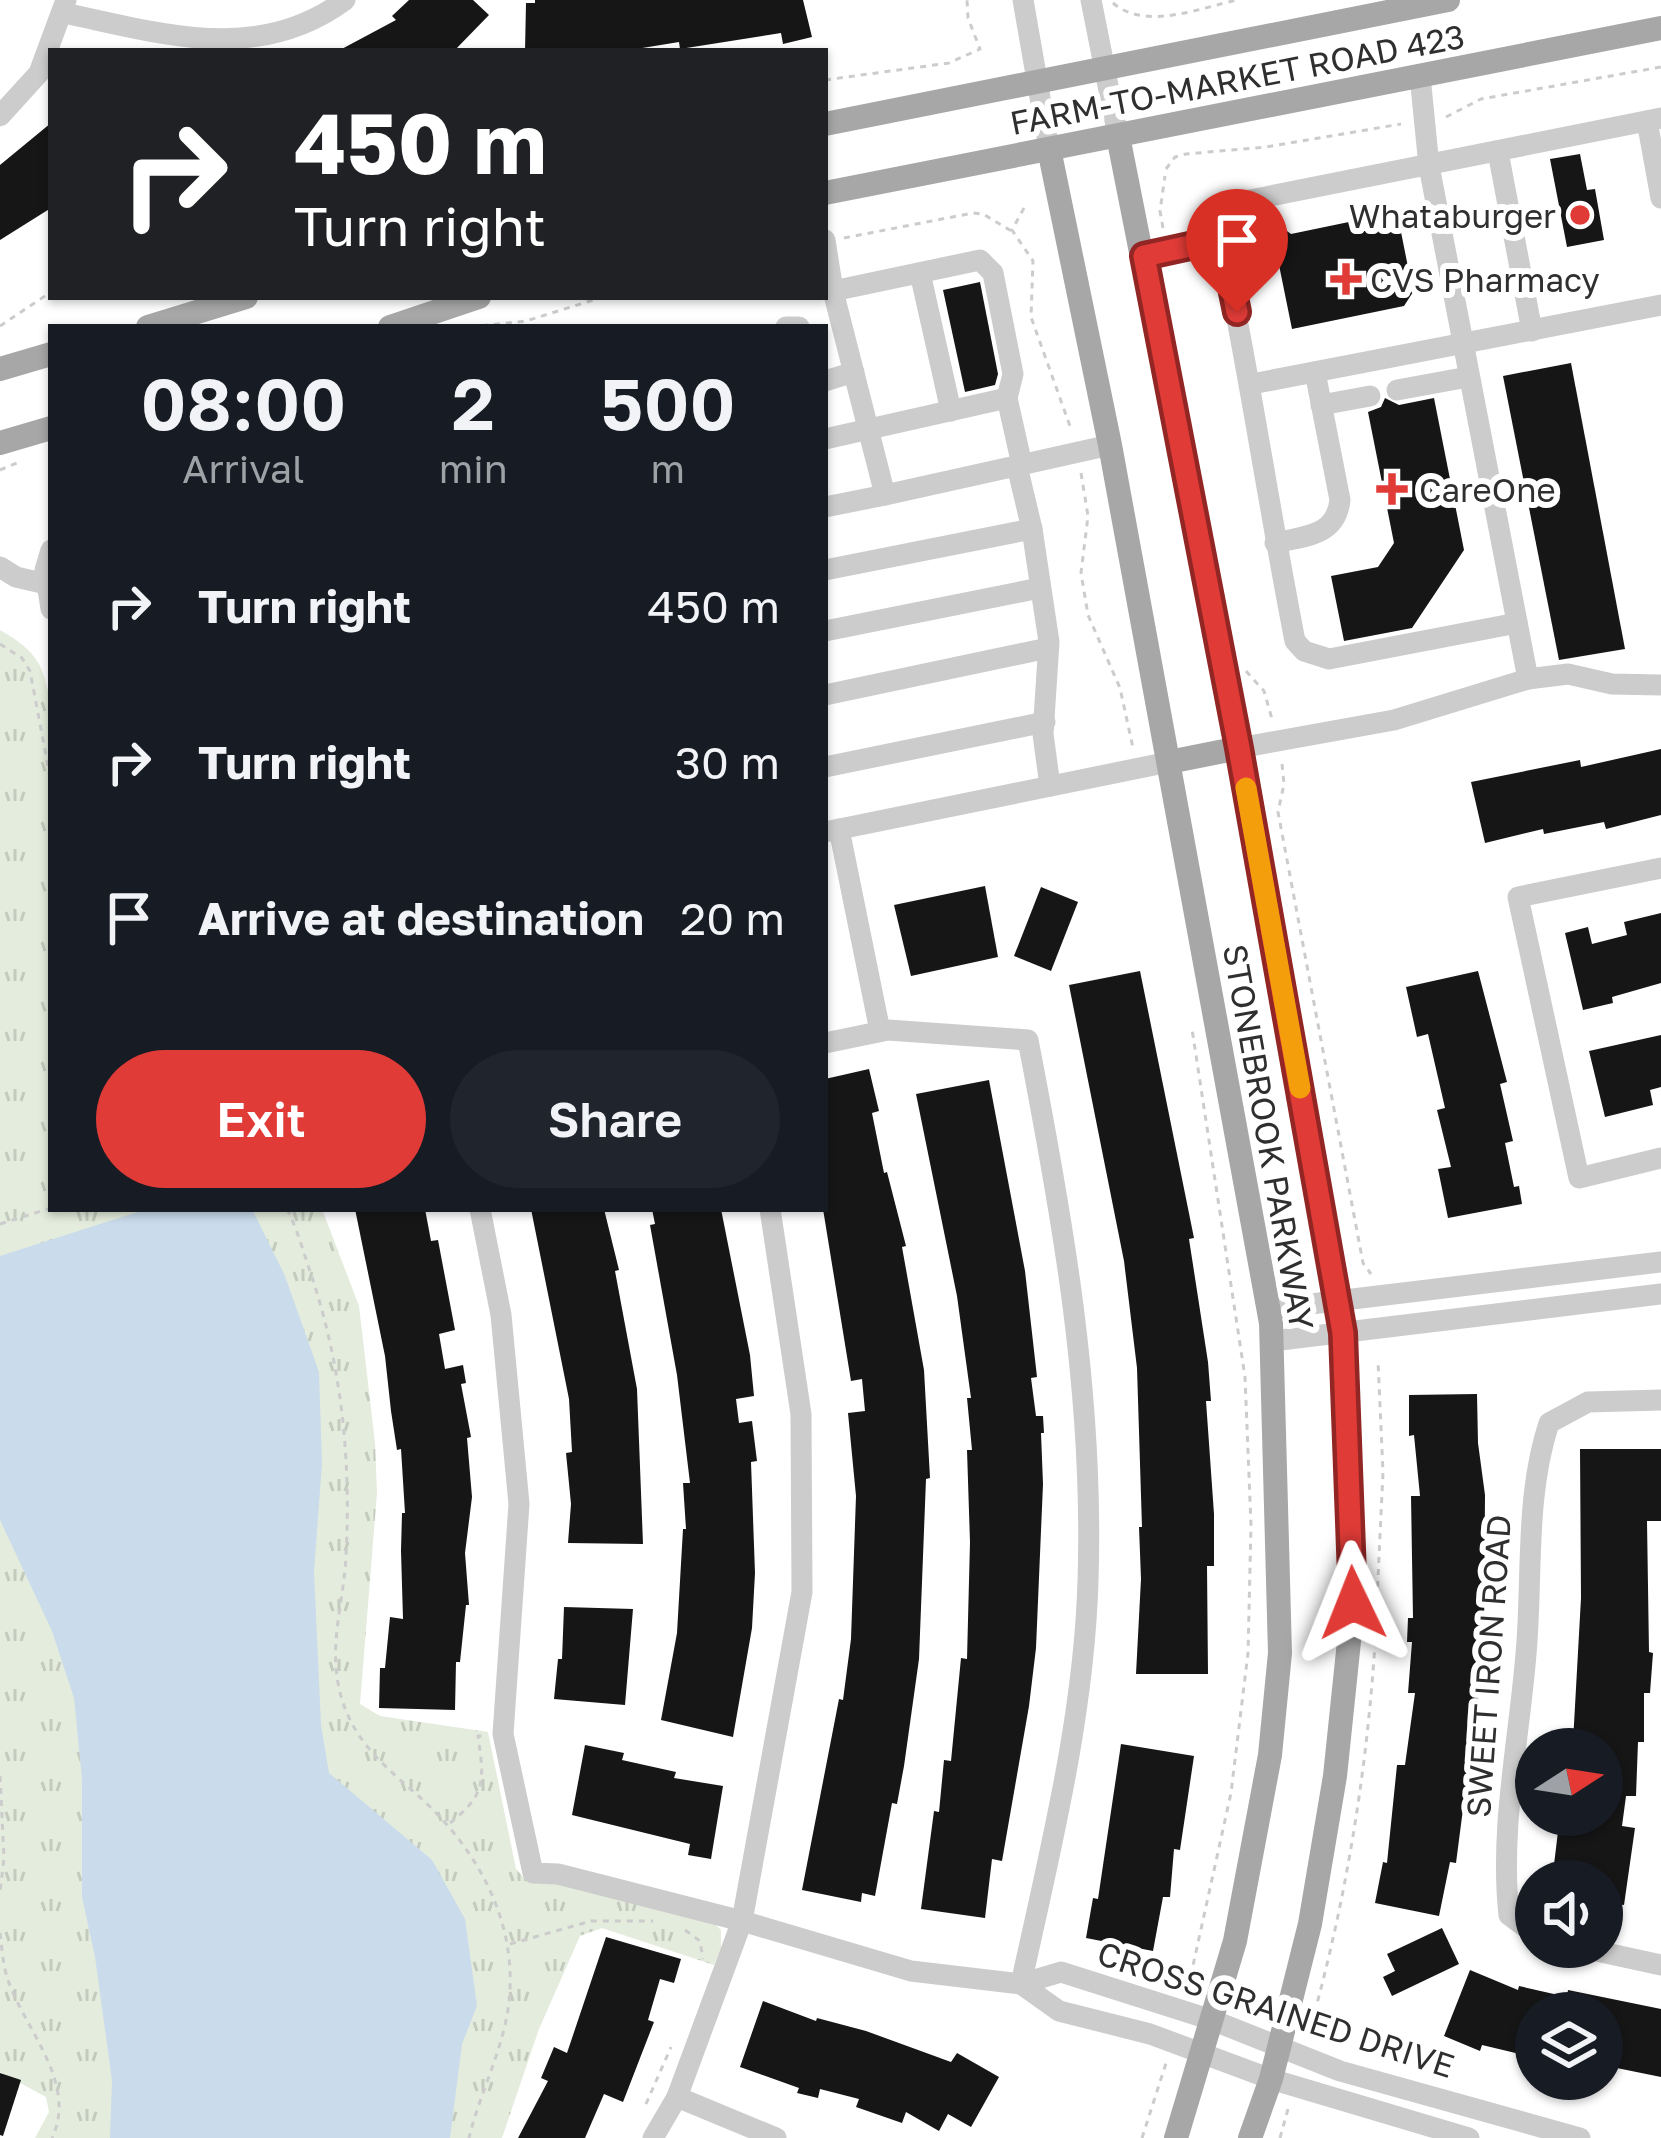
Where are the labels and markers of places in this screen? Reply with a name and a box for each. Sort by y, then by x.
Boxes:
pin [1186,189,1288,312]
place label: Whataburger [1349,196,1556,235]
marker: Whataburger [1567,202,1593,228]
place label: CVS Pharmacy [1370,260,1600,299]
marker: CVS Pharmacy [1333,266,1359,292]
place label: CareOne [1419,470,1556,509]
marker: CareOne [1376,473,1408,505]

